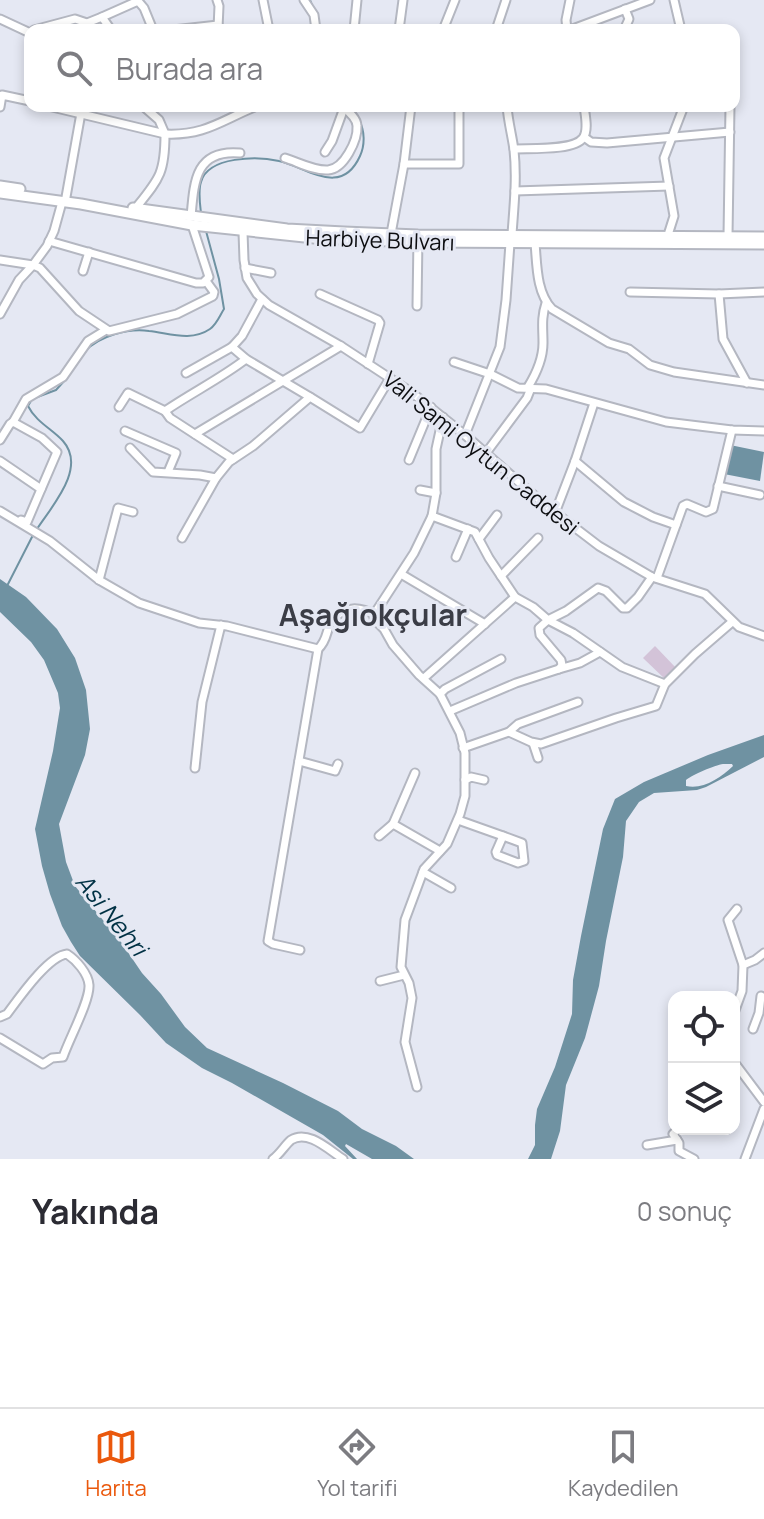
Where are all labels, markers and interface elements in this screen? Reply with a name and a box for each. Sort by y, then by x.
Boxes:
search box [24,24,740,112]
icon: search [52,46,96,90]
text: Burada ara [116,48,263,89]
street label: Harbiye Bulvarı [305,222,455,258]
street label: Vali Sami Oytun Caddesi [377,364,585,542]
district label: Aşağıokçular [279,594,467,635]
water label: Asi Nehri [69,866,158,965]
map controls [668,991,740,1135]
button: locate [668,991,740,1063]
button: layers [668,1063,740,1135]
text: Yakında [32,1188,159,1234]
text: 0 sonuç [637,1193,732,1229]
tab: Harita [85,1425,147,1503]
tab: Yol tarifi [317,1425,398,1503]
tab: Kaydedilen [568,1425,679,1503]

